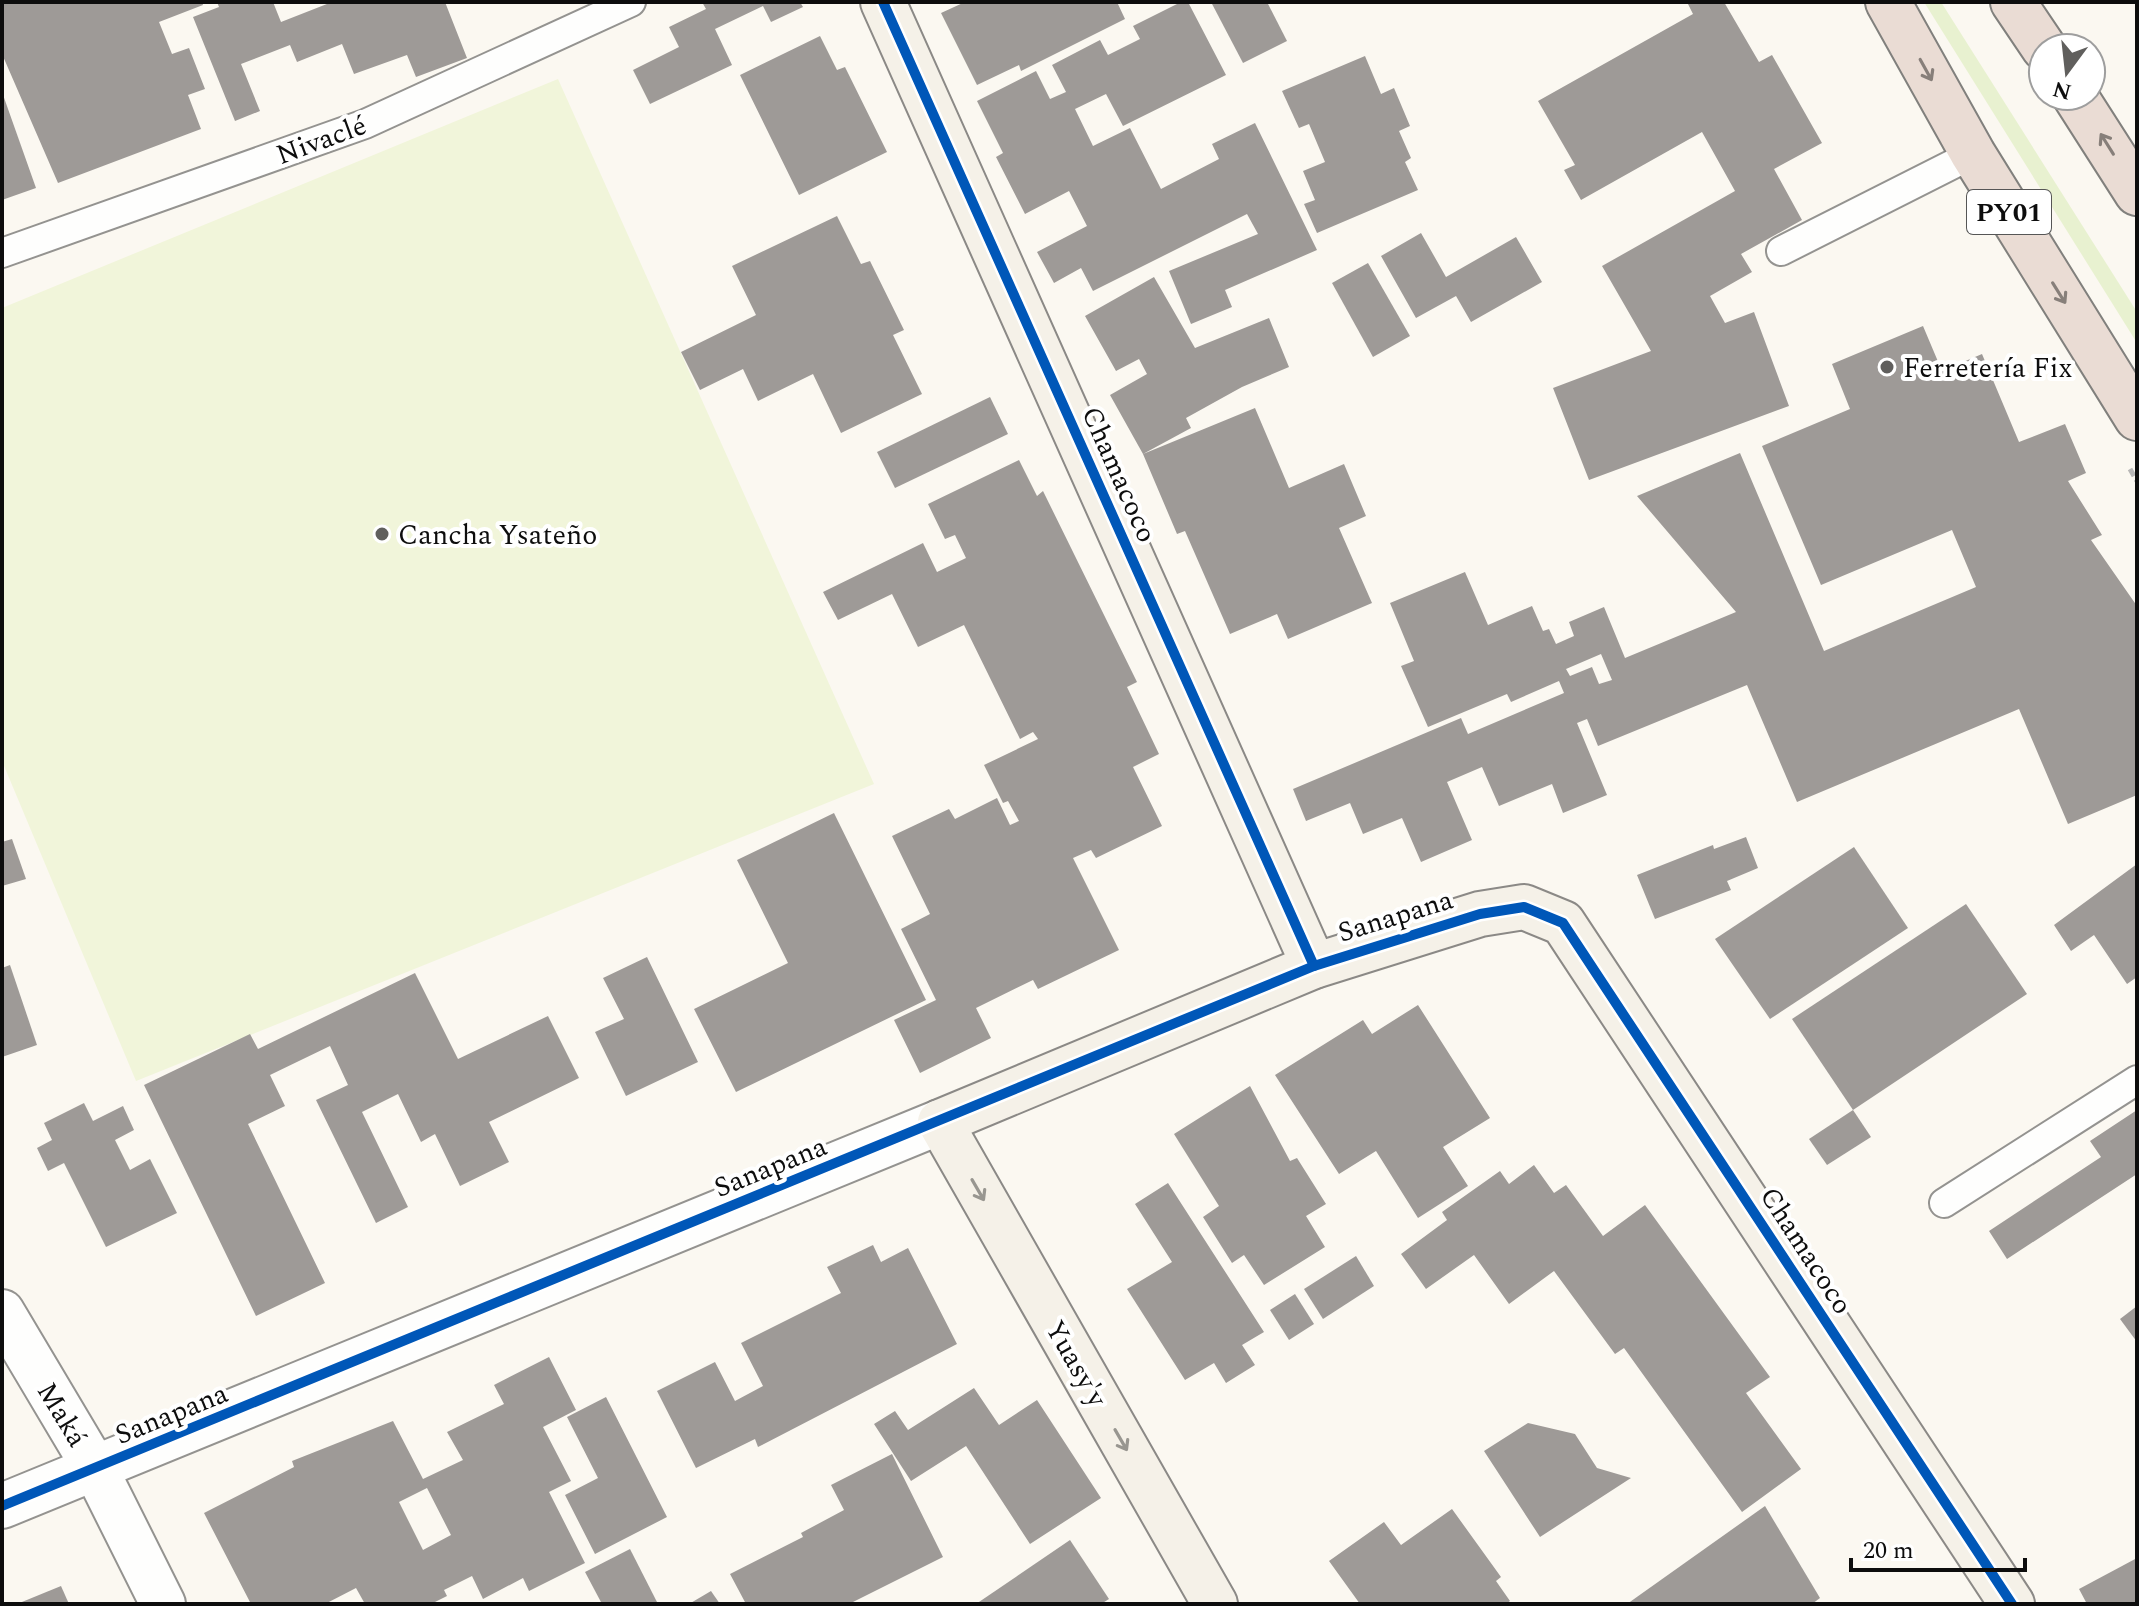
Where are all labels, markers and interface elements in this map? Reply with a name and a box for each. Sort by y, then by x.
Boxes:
north arrow [2027,32,2107,112]
one-way arrow [1918,58,1934,81]
text: N [2049,72,2075,108]
street label: Nivaclé [270,104,373,177]
one-way arrow [2098,133,2114,156]
road number: PY01 [1967,190,2051,234]
one-way arrow [2052,281,2068,304]
place label: Ferretería Fix [1903,347,2072,390]
marker: Ferretería Fix [1878,358,1896,376]
street label: Chamacoco [1069,400,1168,550]
place label: Cancha Ysateño [398,514,597,557]
marker: Cancha Ysateño [373,525,391,543]
street label: Sanapana [1332,878,1459,954]
street label: Sanapana [708,1125,834,1210]
one-way arrow [970,1178,986,1201]
street label: Chamacoco [1748,1178,1863,1323]
street label: Yuasy'y [1034,1312,1119,1417]
street label: Sanapana [109,1372,235,1457]
street label: Maká [25,1374,98,1456]
one-way arrow [1113,1428,1129,1451]
scale bar [1851,1522,2025,1572]
text: 20 m [1863,1533,1914,1569]

